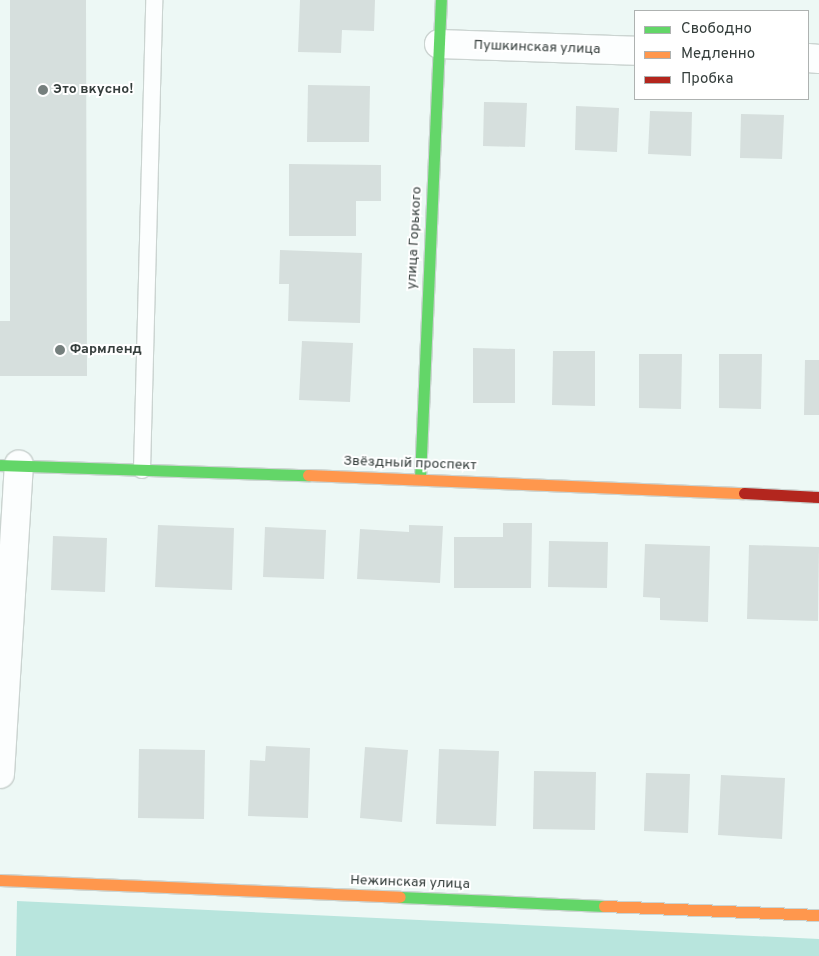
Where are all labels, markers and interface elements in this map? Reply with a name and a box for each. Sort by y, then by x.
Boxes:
legend [634,10,809,100]
text: Свободно [681,20,752,39]
street label: Пушкинская улица [473,37,601,59]
text: Медленно [681,45,755,64]
text: Пробка [681,70,733,89]
place label: Это вкусно! [53,82,133,98]
marker: Это вкусно! [37,84,49,96]
street label: улица Горького [404,186,426,290]
place label: Фармленд [70,342,142,358]
marker: Фармленд [54,344,66,356]
street label: Звёздный проспект [343,453,477,475]
street label: Нежинская улица [350,873,470,893]

